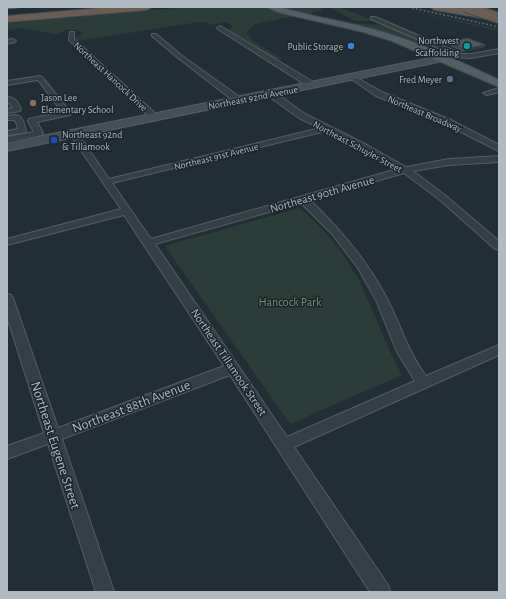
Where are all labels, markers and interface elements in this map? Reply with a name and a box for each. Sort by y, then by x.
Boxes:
place label: Northwest Scaffolding [415,36,460,58]
street label: Northeast Hancock Drive [72,40,149,114]
marker: Public Storage [346,41,356,51]
marker: Northwest Scaffolding [462,41,472,51]
place label: Public Storage [288,42,343,52]
marker: Fred Meyer [445,74,455,84]
place label: Fred Meyer [399,75,443,85]
street label: Northeast 92nd Avenue [207,84,299,112]
place label: Jason Lee Elementary School [41,93,114,115]
street label: Northeast Broadway [386,94,464,134]
marker: Jason Lee Elementary School [28,98,38,108]
street label: Northeast Schuyler Street [311,119,404,175]
place label: Northeast 92nd & Tillamook [62,130,122,152]
marker: Northeast 92nd & Tillamook [49,135,59,145]
street label: Northeast 91st Avenue [173,142,260,172]
street label: Northeast 90th Avenue [268,173,376,215]
park label: Hancock Park [259,296,322,308]
street label: Northeast Tillamook Street [189,306,269,418]
street label: Northeast 88th Avenue [70,378,192,436]
street label: Northeast Eugene Street [28,380,82,511]

